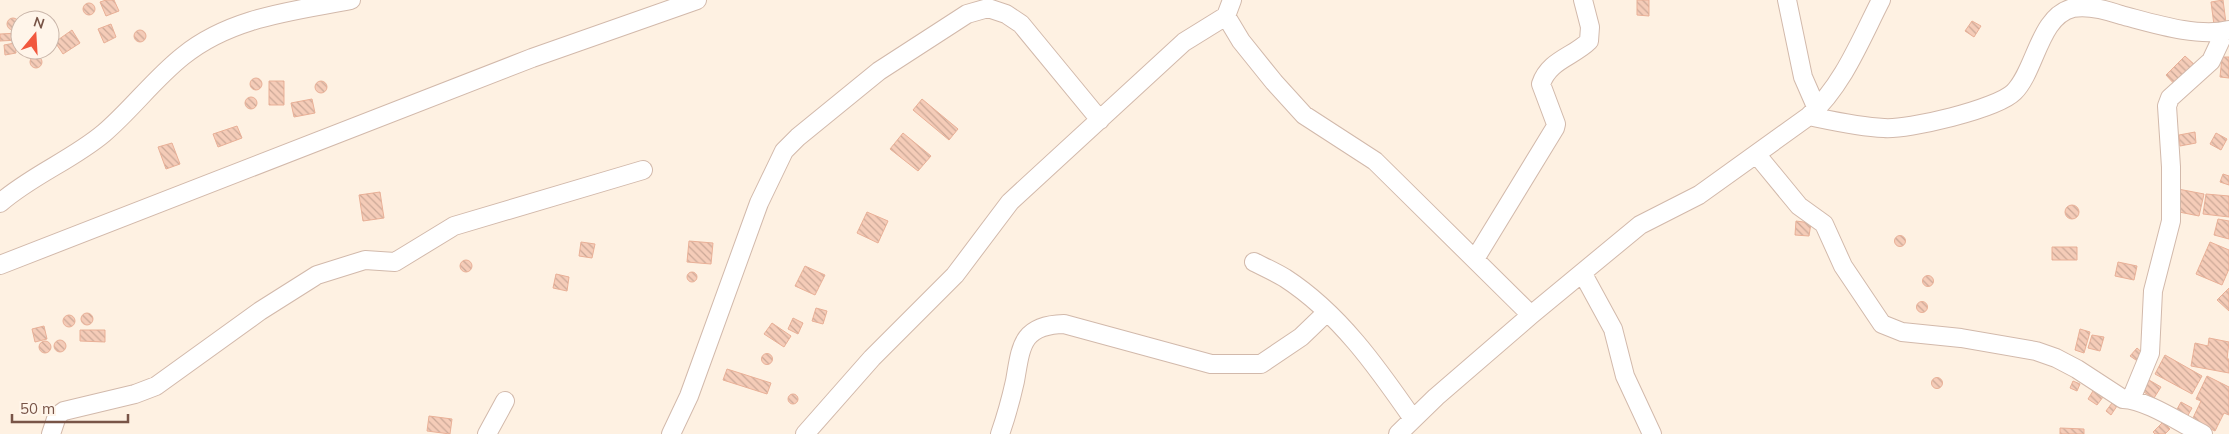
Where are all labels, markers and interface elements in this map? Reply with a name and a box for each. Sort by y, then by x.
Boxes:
north arrow [10,10,60,60]
text: N [31,12,47,33]
scale bar [12,392,129,424]
text: 50 m [20,399,55,418]

